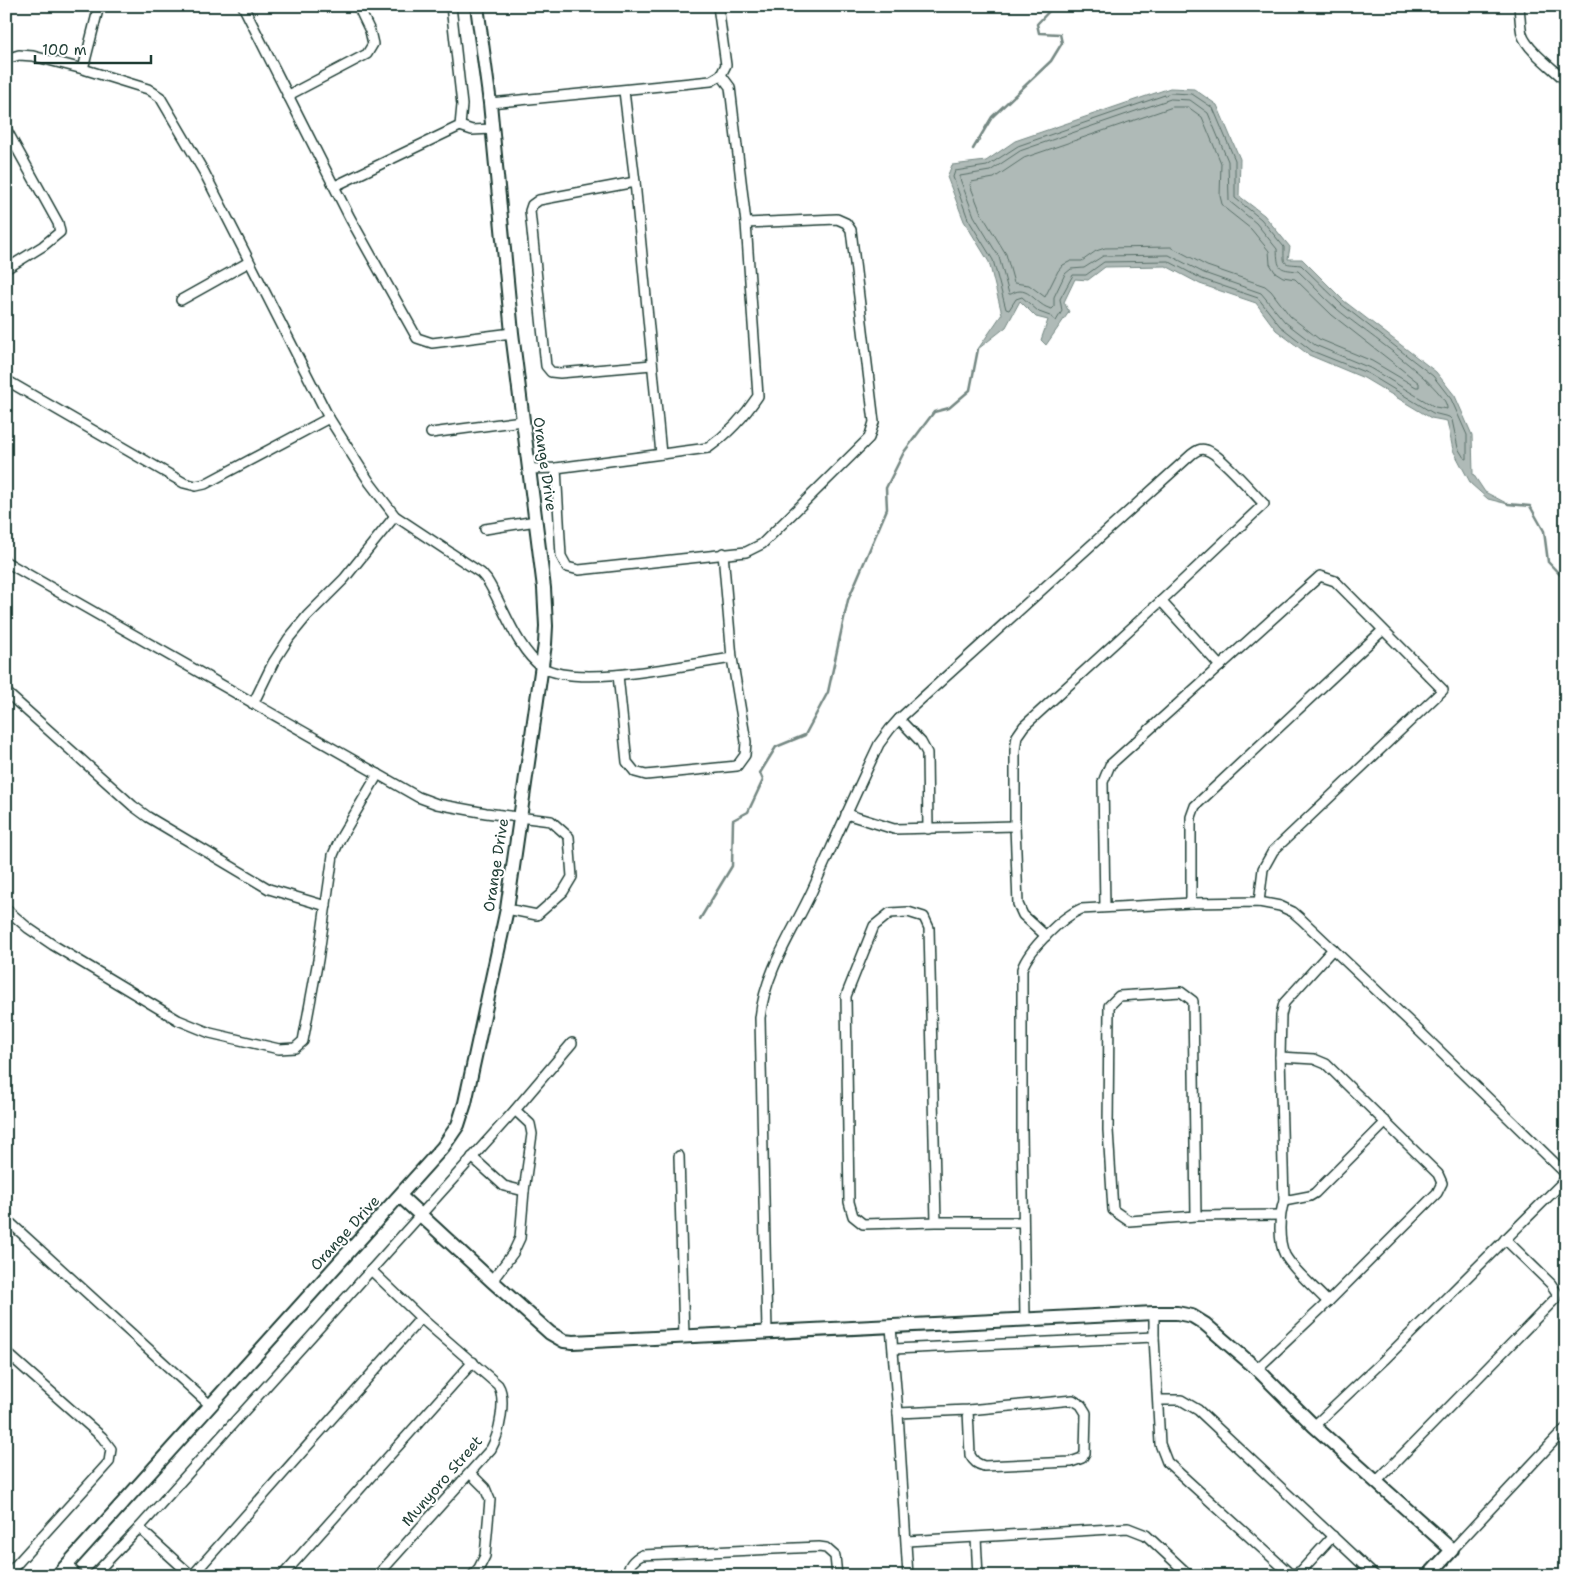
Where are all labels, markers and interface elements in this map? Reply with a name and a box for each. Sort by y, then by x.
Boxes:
scale bar [35,32,151,64]
text: 100 m [42,40,87,60]
street label: Orange Drive [529,416,561,512]
street label: Orange Drive [479,817,513,913]
street label: Orange Drive [306,1191,384,1275]
street label: Munyoro Street [397,1431,487,1531]

